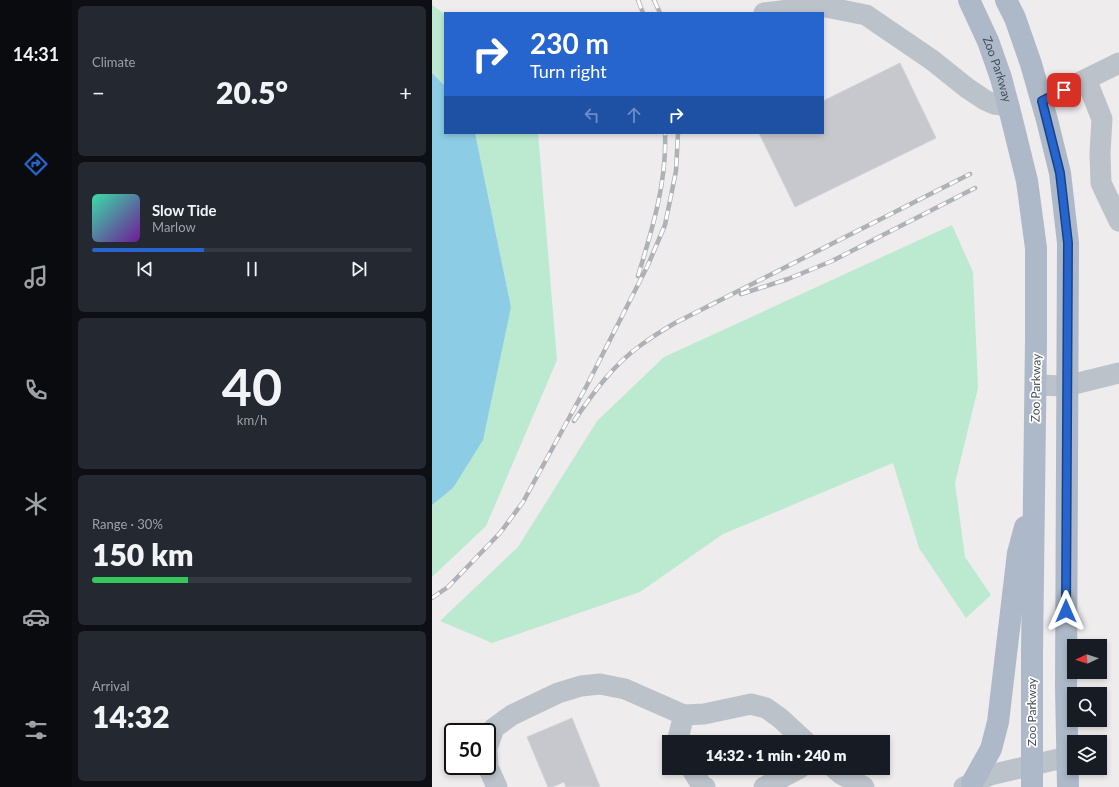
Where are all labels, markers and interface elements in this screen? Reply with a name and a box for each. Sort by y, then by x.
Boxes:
text: 230 m [530,26,609,60]
icon: right [464,28,516,80]
street label: Zoo Parkway [980,34,1015,105]
text: 14:31 [13,43,59,65]
text: Climate [92,54,135,70]
text: Turn right [530,60,607,82]
pin [1047,73,1081,107]
text: 20.5° [216,74,288,110]
text: − [92,79,105,106]
text: + [399,79,412,106]
icon: arrive [1053,79,1075,101]
icon: left [581,104,603,126]
icon: ahead [623,104,645,126]
icon: right [665,104,687,126]
icon: directions [22,150,50,178]
text: Slow Tide [152,201,217,219]
text: Marlow [152,219,196,235]
icon: previous [134,258,156,280]
icon: pause [241,258,263,280]
icon: next [348,258,370,280]
icon: music [22,263,50,291]
street label: Zoo Parkway [1027,353,1044,422]
text: 40 [222,355,282,417]
icon: phone [22,376,50,404]
text: km/h [237,412,267,428]
icon: climate [22,490,50,518]
text: Range · 30% [92,516,163,532]
text: 150 km [92,536,193,572]
position arrow [1045,590,1087,632]
icon: car [22,603,50,631]
north arrow [1067,639,1107,679]
map controls [1067,639,1107,775]
street label: Zoo Parkway [1024,677,1039,746]
text: Arrival [92,678,129,694]
button: search [1067,687,1107,727]
text: 14:32 [92,698,170,734]
icon: filters [22,716,50,744]
speed limit sign: 50 [444,723,496,775]
button: layers [1067,735,1107,775]
text: 14:32 · 1 min · 240 m [705,746,847,764]

